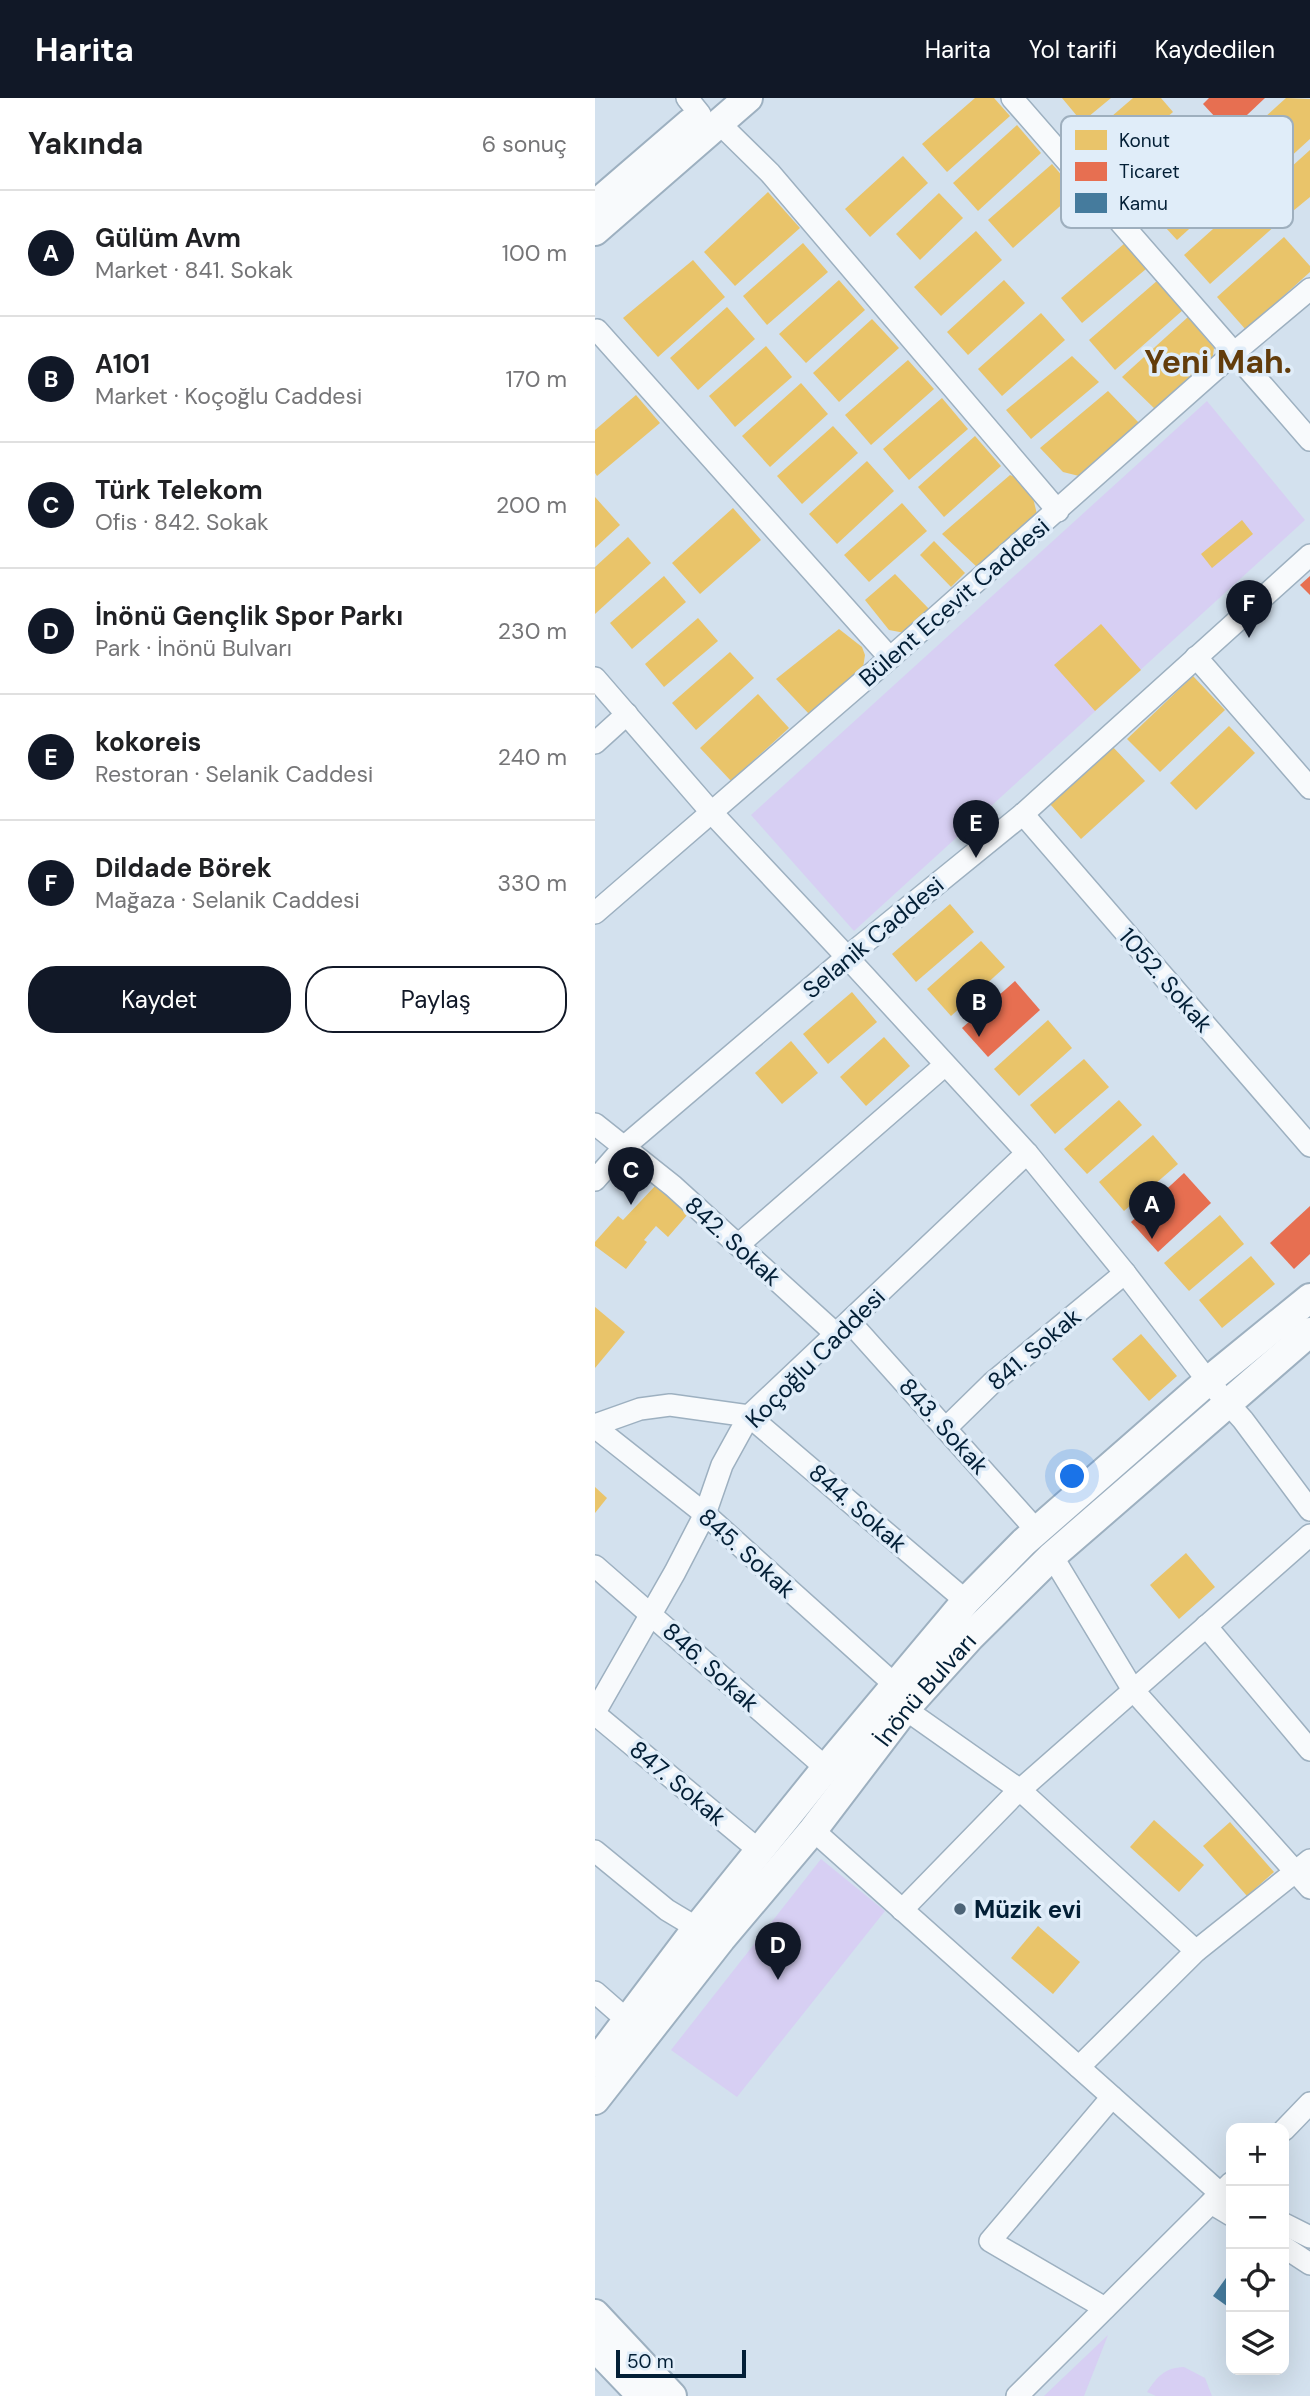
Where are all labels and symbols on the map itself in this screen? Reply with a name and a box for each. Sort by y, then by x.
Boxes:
legend [1061,116,1293,228]
text: Konut [1119,128,1170,153]
text: Ticaret [1119,159,1180,184]
text: Kamu [1119,191,1168,216]
district label: Yeni Mah. [1144,341,1292,383]
street label: Bülent Ecevit Caddesi [852,511,1056,693]
pin: F [1226,580,1272,638]
pin: E [953,800,999,858]
street label: Selanik Caddesi [796,869,950,1005]
street label: 1052. Sokak [1112,921,1220,1039]
pin: B [956,979,1002,1037]
pin: C [608,1147,654,1205]
pin: A [1129,1181,1175,1239]
street label: 842. Sokak [678,1190,788,1292]
street label: Koçoğlu Caddesi [739,1282,891,1434]
street label: 841. Sokak [981,1301,1087,1397]
street label: 843. Sokak [892,1371,996,1481]
street label: 844. Sokak [802,1457,914,1559]
your location [1055,1459,1089,1493]
street label: 845. Sokak [692,1501,802,1605]
street label: 846. Sokak [656,1615,766,1719]
street label: İnönü Bulvarı [867,1626,982,1752]
street label: 847. Sokak [623,1734,733,1832]
place label: Müzik evi [974,1894,1082,1925]
marker: Müzik evi [952,1901,968,1917]
pin: D [755,1922,801,1980]
scale bar [616,2347,745,2379]

